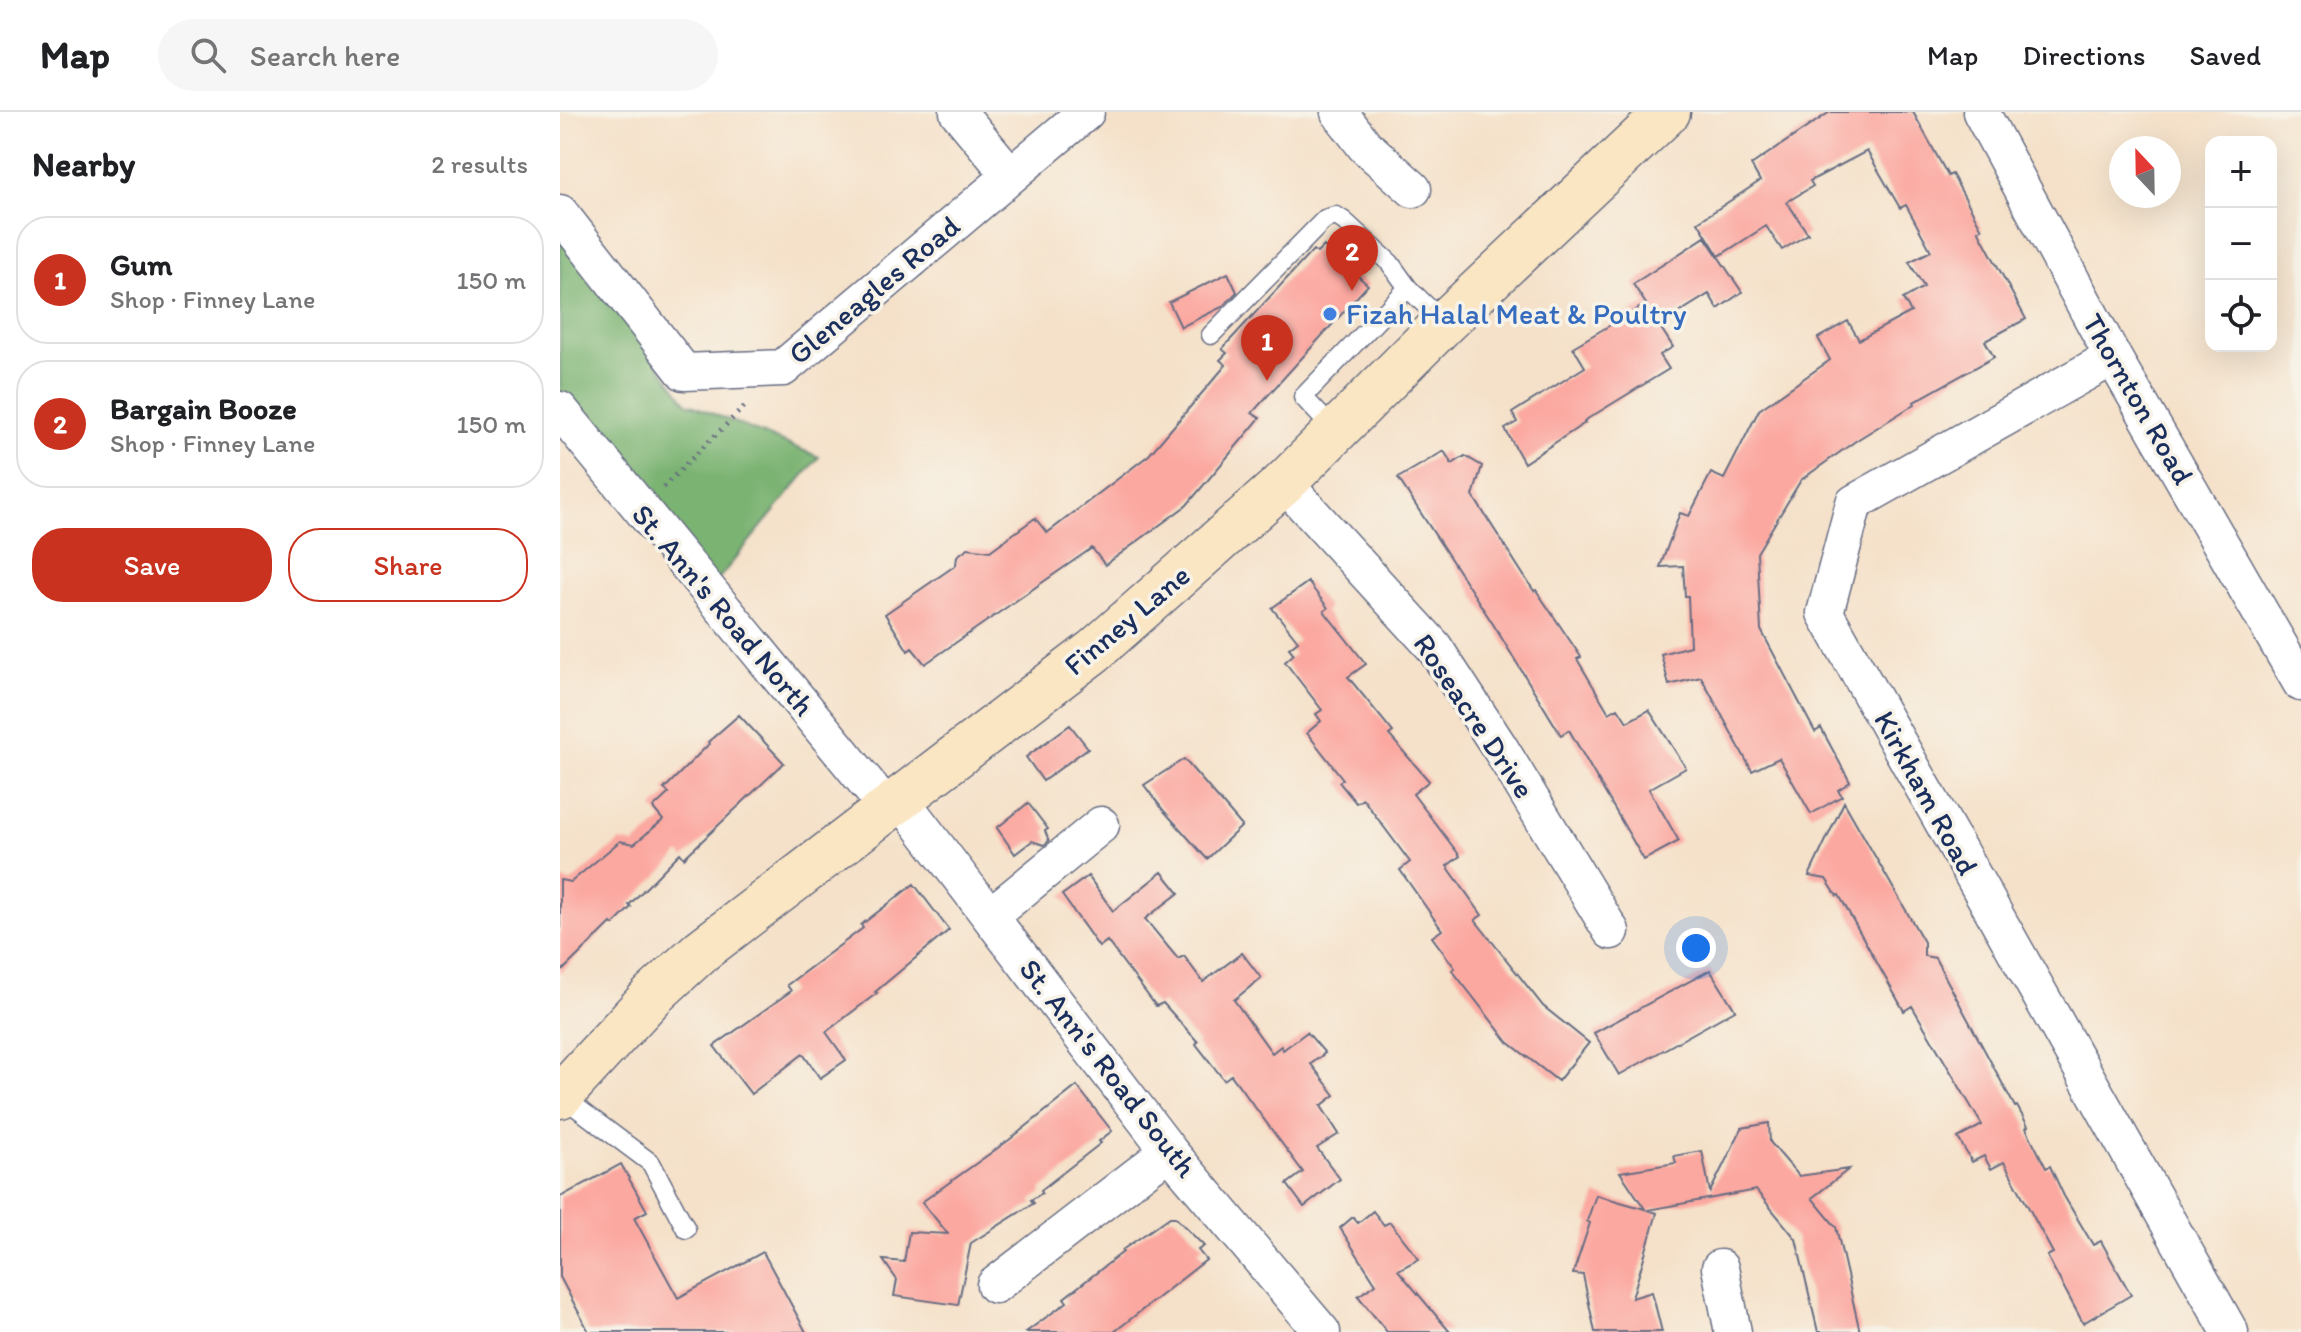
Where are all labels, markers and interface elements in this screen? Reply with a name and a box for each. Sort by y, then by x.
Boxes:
search box [158,19,718,91]
text: Map [40,32,110,78]
icon: search [186,33,230,77]
text: Search here [250,37,400,74]
text: Map [1927,38,1978,72]
text: Directions [2022,38,2146,72]
text: Saved [2190,38,2261,72]
north arrow [2109,136,2181,208]
map controls [2205,136,2277,352]
button: + [2205,136,2277,208]
text: Nearby [32,144,135,185]
text: 2 results [431,148,528,180]
street label: Gleneagles Road [780,207,967,372]
button: − [2205,208,2277,280]
pin: 2 [1326,225,1378,291]
text: Gum [110,246,173,283]
text: 1 [54,264,66,296]
text: 150 m [457,264,526,296]
button: locate [2205,280,2277,352]
text: Shop · Finney Lane [110,283,315,315]
place label: Fizah Halal Meat & Poultry [1346,295,1687,332]
marker: Fizah Halal Meat & Poultry [1321,305,1339,323]
street label: Thornton Road [2075,307,2202,491]
pin: 1 [1241,315,1293,381]
text: Bargain Booze [110,390,297,427]
text: 2 [53,408,67,440]
text: 150 m [457,408,526,440]
text: Shop · Finney Lane [110,427,315,459]
street label: St. Ann's Road North [624,496,823,723]
button: Save [32,528,272,602]
button: Share [288,528,528,602]
street label: Finney Lane [1056,556,1197,683]
street label: Roseacre Drive [1406,626,1543,805]
street label: Kirkham Road [1866,704,1987,881]
your location [1676,928,1716,968]
street label: St. Ann's Road South [1012,951,1205,1184]

